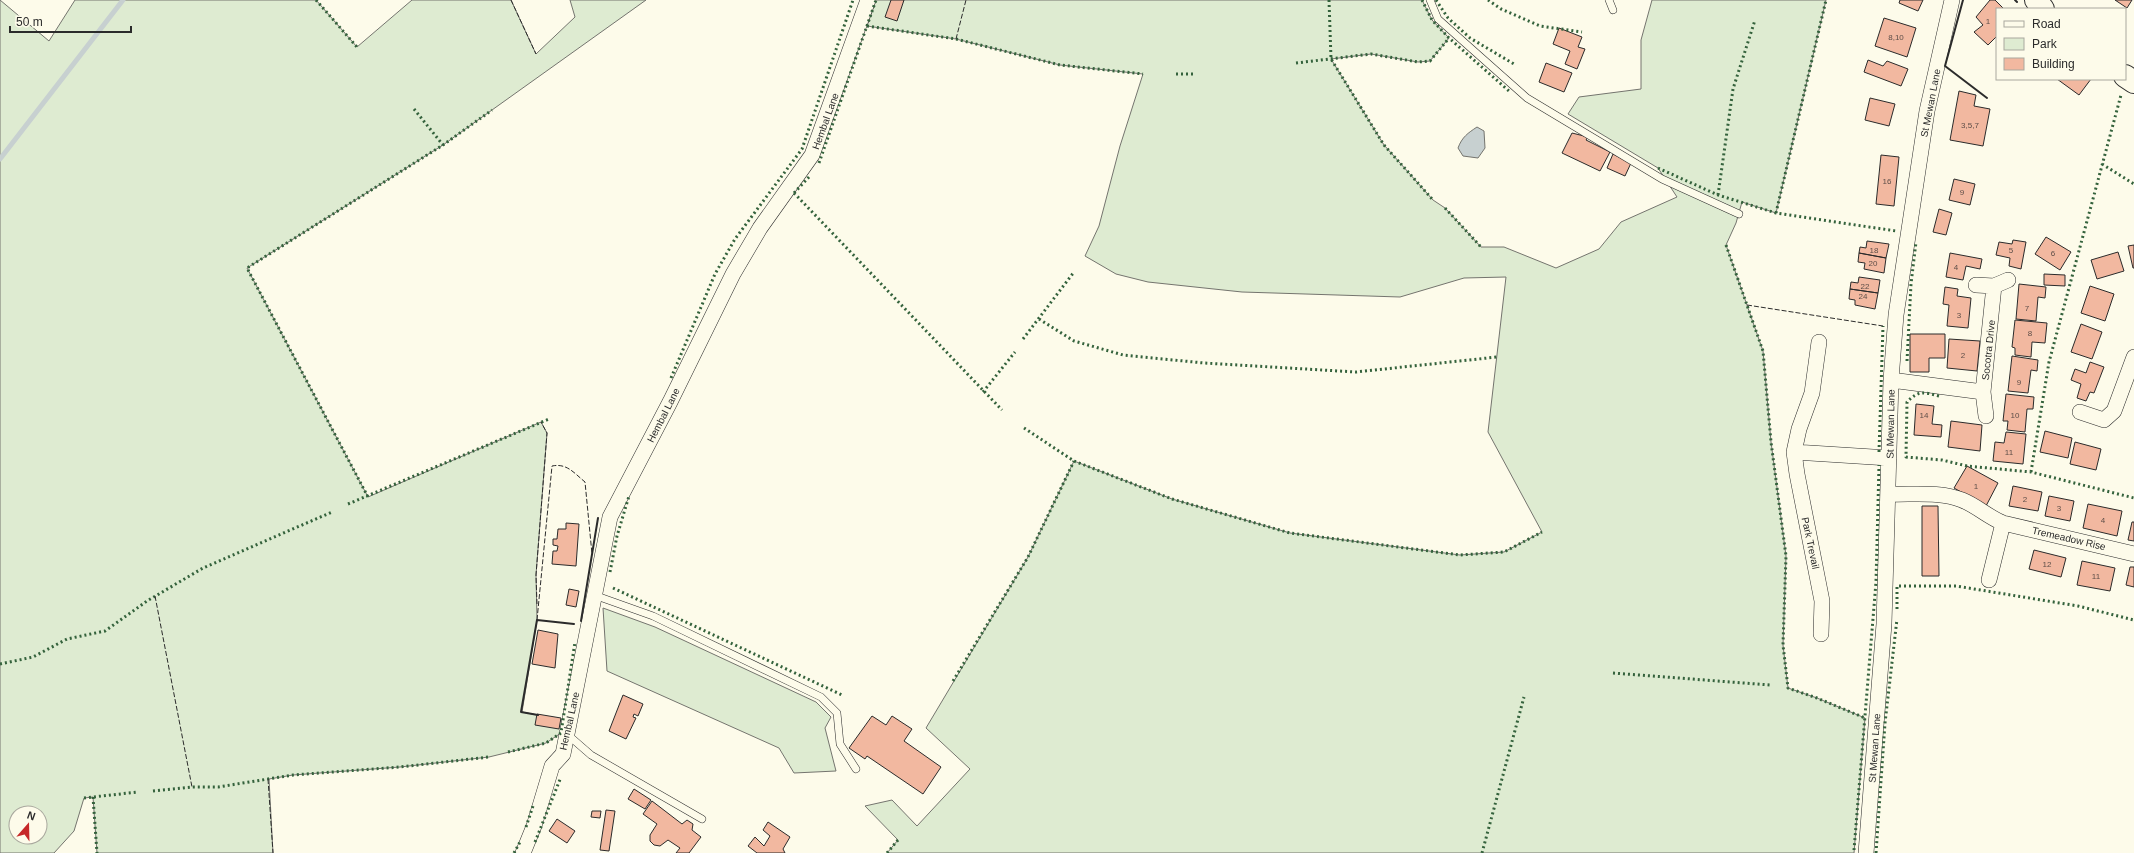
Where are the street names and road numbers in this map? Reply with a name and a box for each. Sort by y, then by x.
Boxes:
street label: St Mewan Lane [1918,68,1943,138]
street label: Hembal Lane [810,91,841,151]
street label: Socotra Drive [1980,319,1997,381]
street label: Hembal Lane [645,386,682,444]
street label: St Mewan Lane [1884,389,1897,459]
street label: Park Trevail [1800,516,1821,570]
street label: Tremeadow Rise [2031,525,2107,552]
street label: Hembal Lane [557,690,582,751]
street label: St Mewan Lane [1867,713,1882,783]

